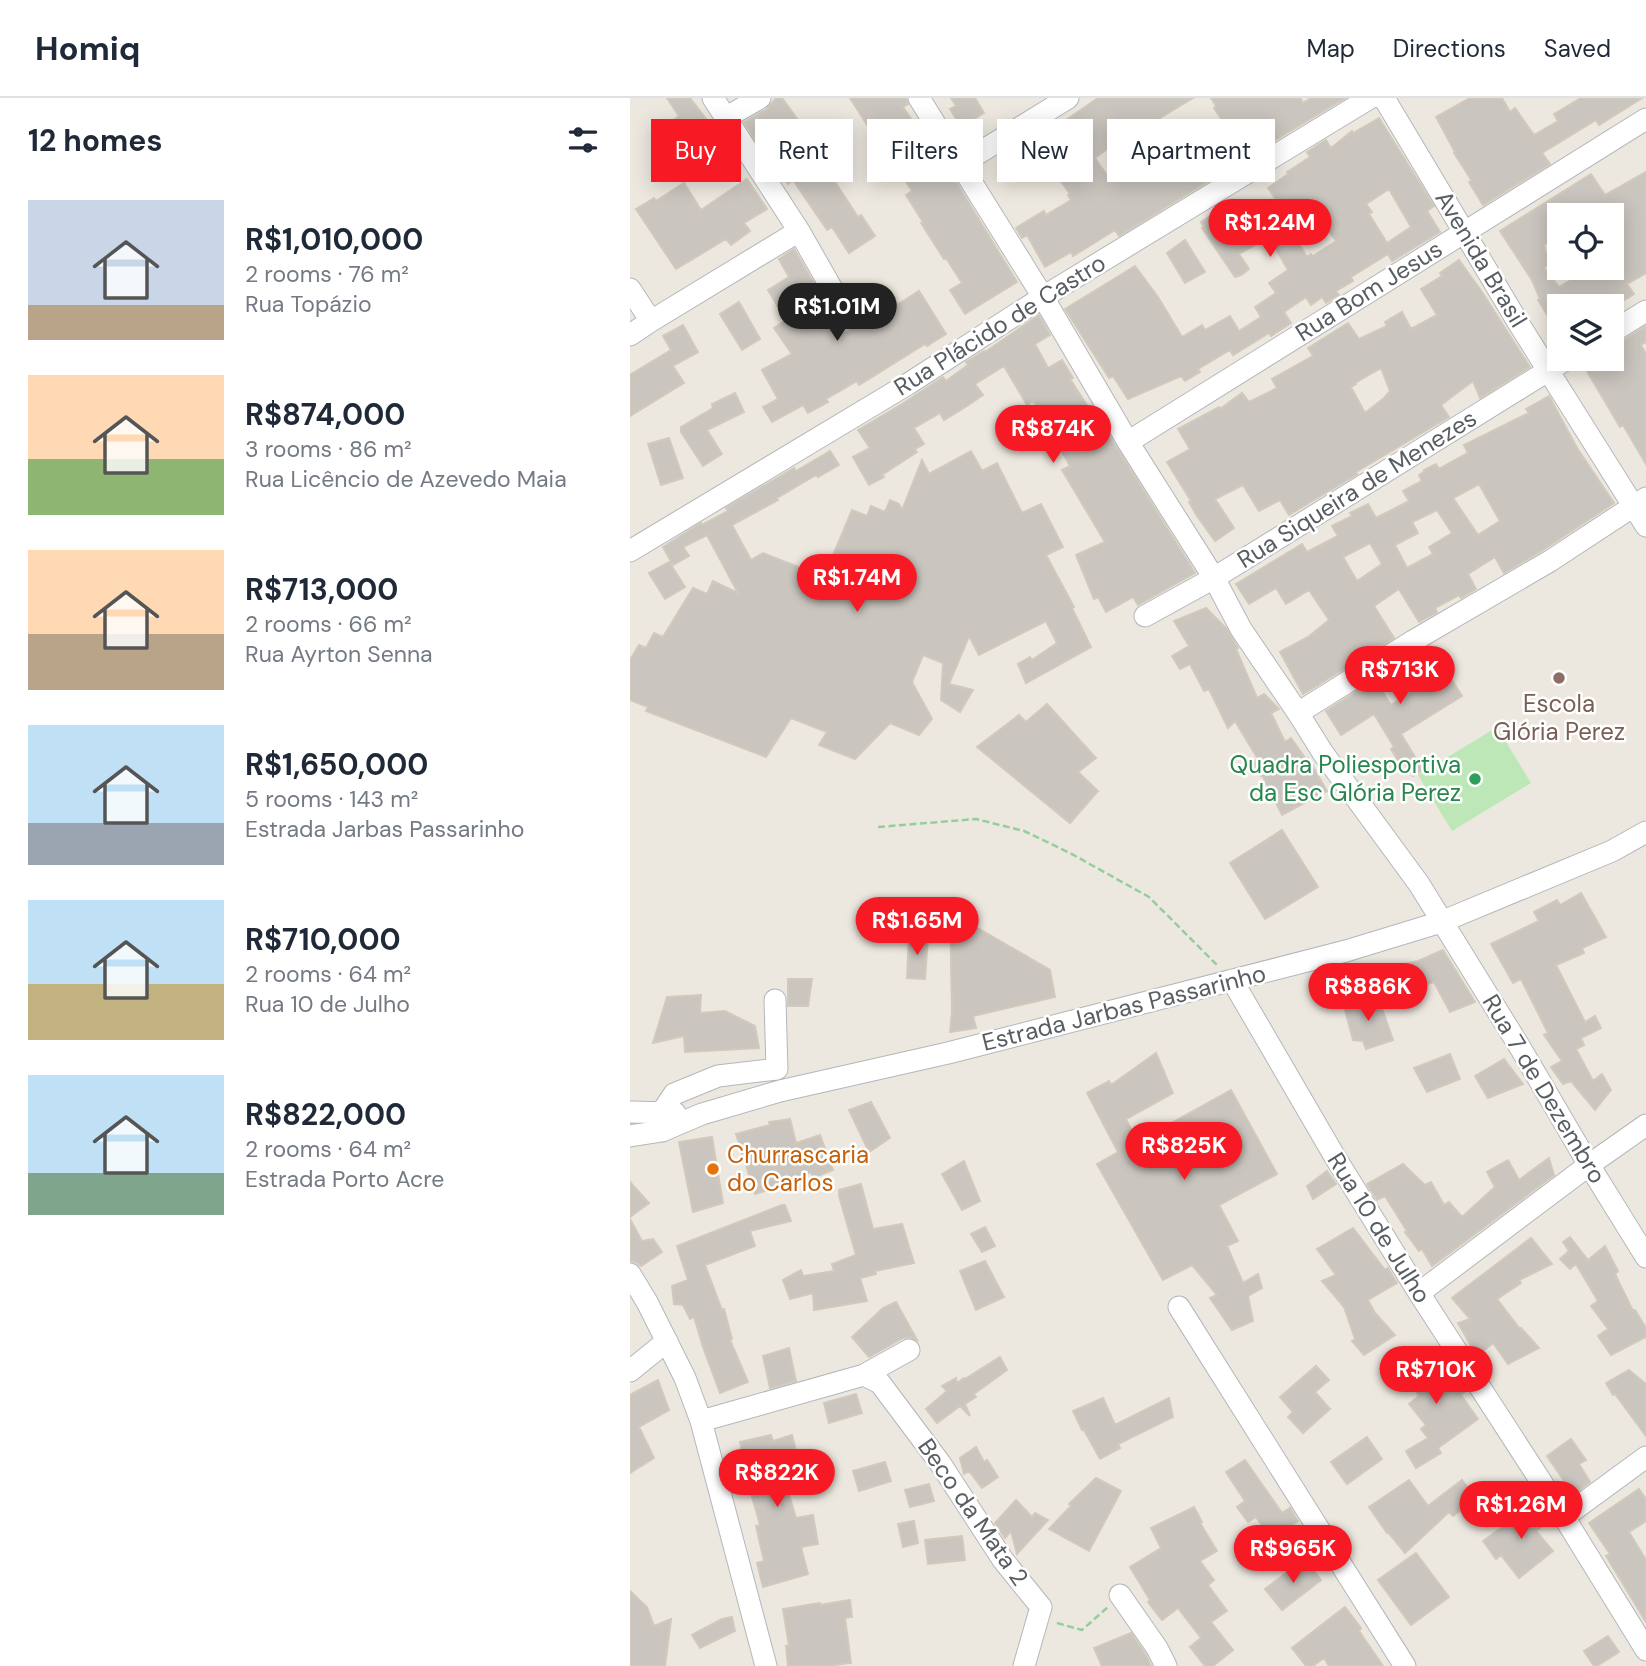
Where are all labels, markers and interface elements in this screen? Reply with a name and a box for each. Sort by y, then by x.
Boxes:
text: Homiq [35,27,140,70]
text: Map [1307,33,1355,64]
text: Directions [1393,33,1506,64]
text: Saved [1544,33,1611,64]
chip: Buy [651,119,741,182]
chip: Rent [755,119,853,182]
chip: Filters [867,119,983,182]
chip: New [997,119,1093,182]
chip: Apartment [1107,119,1275,182]
text: 12 homes [28,121,162,160]
icon: filters [564,121,602,159]
street label: Avenida Brasil [1428,185,1534,333]
pin: R$1.24M [1205,200,1335,259]
map controls [1547,203,1624,371]
button: locate [1547,203,1624,280]
text: R$1.24M [1224,207,1316,237]
text: R$1,010,000 [245,220,423,259]
icon: home [84,228,168,312]
street label: Rua Bom Jesus [1290,233,1448,348]
street label: Rua Plácido de Castro [888,247,1111,402]
text: 2 rooms · 76 m² [245,259,409,289]
pin: R$1.01M [772,284,902,343]
text: Rua Topázio [245,289,372,319]
text: R$1.01M [794,291,880,321]
button: layers [1547,294,1624,371]
text: R$874,000 [245,395,405,434]
street label: Rua Siqueira de Menezes [1231,402,1482,575]
icon: home [84,403,168,487]
pin: R$874K [996,406,1110,465]
text: R$874K [1011,413,1095,443]
text: 3 rooms · 86 m² [245,434,412,464]
text: Rua Licêncio de Azevedo Maia [245,464,567,494]
pin: R$1.74M [792,554,922,614]
text: R$1.74M [813,562,901,592]
text: R$713,000 [245,570,399,609]
icon: home [84,578,168,662]
text: 2 rooms · 66 m² [245,609,412,639]
text: Rua Ayrton Senna [245,639,433,669]
pin: R$713K [1343,646,1457,706]
text: R$713K [1361,654,1439,684]
marker: Escola Glória Perez [1551,670,1567,686]
place label: Escola Glória Perez [1493,688,1625,747]
text: R$1,650,000 [245,745,428,784]
place label: Quadra Poliesportiva da Esc Glória Perez [1230,749,1461,808]
icon: home [84,753,168,837]
marker: Quadra Poliesportiva da Esc Glória Perez [1467,771,1483,787]
text: 5 rooms · 143 m² [245,784,418,814]
text: Estrada Jarbas Passarinho [245,814,524,844]
pin: R$1.65M [852,898,982,957]
text: R$1.65M [872,905,962,935]
text: R$710,000 [245,920,401,959]
icon: home [84,928,168,1012]
street label: Estrada Jarbas Passarinho [979,957,1269,1058]
text: 2 rooms · 64 m² [245,959,411,989]
pin: R$886K [1311,964,1425,1023]
text: R$886K [1324,971,1412,1001]
street label: Rua 7 de Dezembro [1476,988,1613,1189]
text: Rua 10 de Julho [245,989,410,1019]
text: R$822,000 [245,1095,406,1134]
icon: home [84,1103,168,1187]
pin: R$825K [1127,1122,1241,1182]
text: R$825K [1141,1130,1227,1160]
text: 2 rooms · 64 m² [245,1134,411,1164]
place label: Churrascaria do Carlos [727,1139,869,1198]
street label: Rua 10 de Julho [1321,1147,1438,1309]
marker: Churrascaria do Carlos [705,1161,721,1177]
text: Estrada Porto Acre [245,1164,444,1194]
pin: R$710K [1379,1346,1493,1406]
text: R$710K [1396,1354,1476,1384]
street label: Beco da Mata 2 [911,1432,1036,1591]
pin: R$822K [720,1450,834,1509]
text: R$822K [735,1457,819,1487]
pin: R$1.26M [1456,1482,1586,1541]
text: R$1.26M [1476,1489,1566,1519]
pin: R$965K [1236,1526,1350,1585]
text: R$965K [1250,1533,1336,1563]

